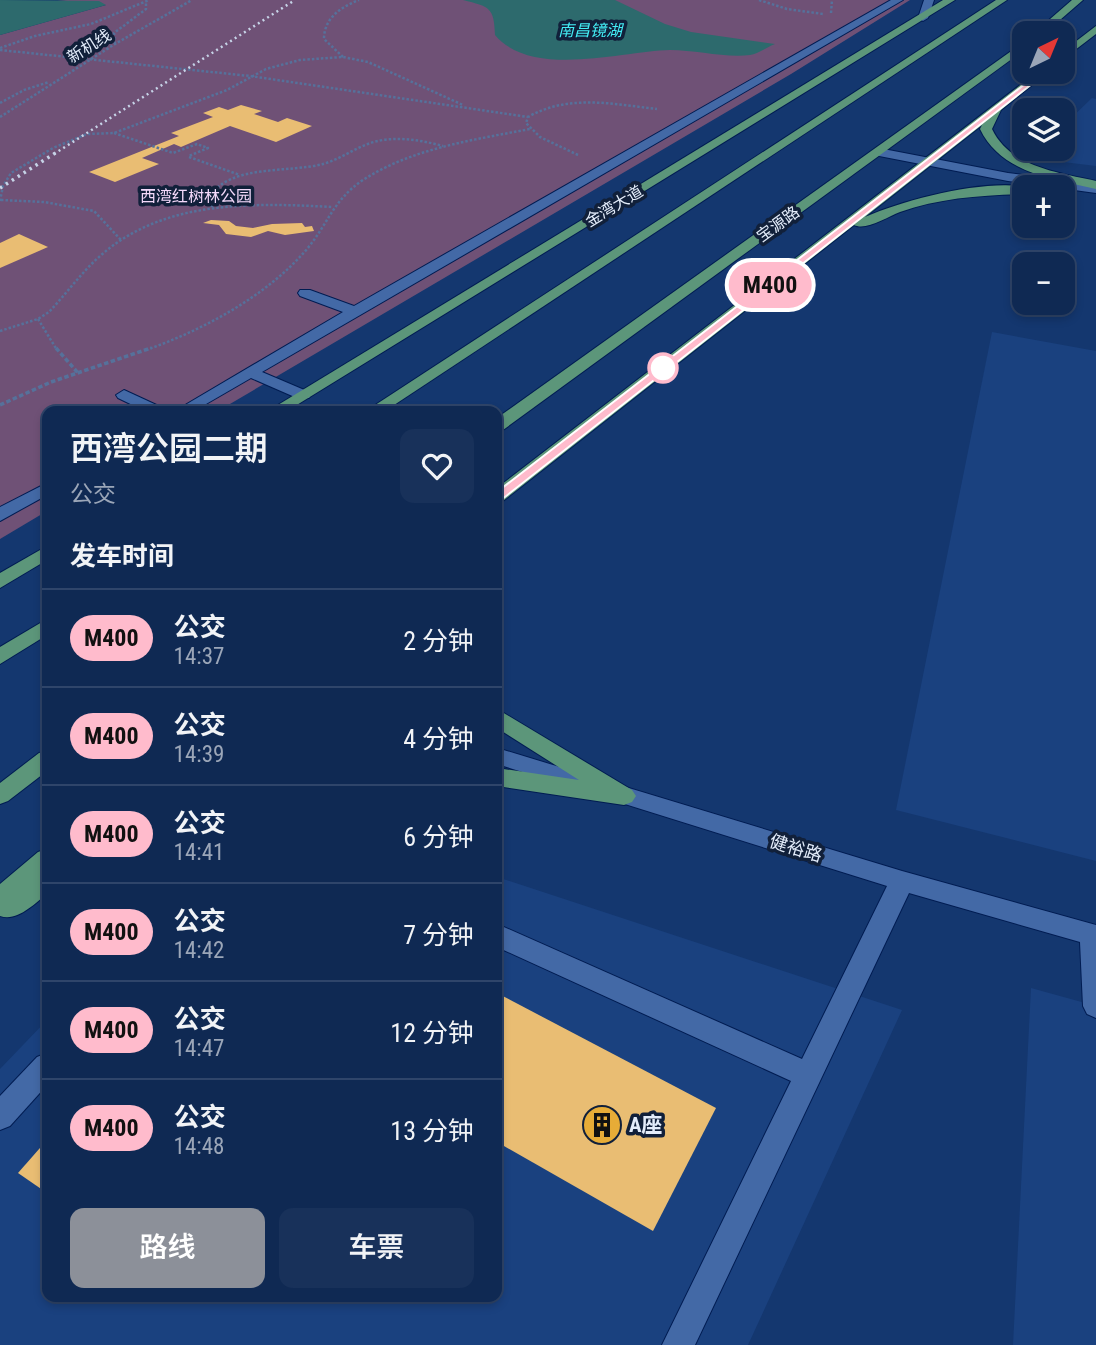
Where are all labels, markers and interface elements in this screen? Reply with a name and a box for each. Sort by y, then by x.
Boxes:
water label: 南昌镜湖 [558,21,625,40]
north arrow [1012,21,1074,84]
map controls [1012,21,1075,315]
street label: 新机线 [64,25,114,67]
button: layers [1012,98,1075,161]
button: + [1012,175,1075,238]
street label: 金湾大道 [582,181,646,231]
park label: 西湾红树林公园 [140,187,252,206]
street label: 宝源路 [753,202,803,246]
button: − [1012,252,1075,315]
line badge: M400 [721,262,819,308]
text: M400 [743,271,797,299]
unlabelled marker [648,353,678,383]
text: 西湾公园二期 [70,429,268,468]
button: heart [400,429,474,503]
text: 公交 [70,481,116,508]
text: 发车时间 [70,541,174,571]
text: 公交 [174,612,226,642]
text: M400 [84,624,139,652]
text: 2 分钟 [403,626,474,656]
text: 14:37 [174,643,224,670]
text: 公交 [174,710,226,740]
text: M400 [84,722,139,750]
text: 4 分钟 [403,724,474,754]
text: 14:39 [174,741,224,768]
text: 公交 [174,808,226,838]
text: M400 [84,820,139,848]
text: 6 分钟 [403,822,474,852]
street label: 健裕路 [767,830,825,866]
text: 14:41 [174,839,224,866]
text: 公交 [174,906,226,936]
text: M400 [84,918,139,946]
text: 7 分钟 [403,920,474,950]
text: 14:42 [174,937,224,964]
text: 公交 [174,1004,226,1034]
text: M400 [84,1016,139,1044]
text: 12 分钟 [390,1018,474,1048]
text: 14:47 [174,1035,224,1062]
text: 公交 [174,1102,226,1132]
building icon: A座 [581,1104,623,1146]
place label: A座 [629,1113,663,1137]
text: M400 [84,1114,139,1142]
text: 13 分钟 [390,1116,474,1146]
text: 14:48 [174,1133,224,1160]
button: 路线 [70,1208,265,1288]
button: 车票 [279,1208,474,1288]

